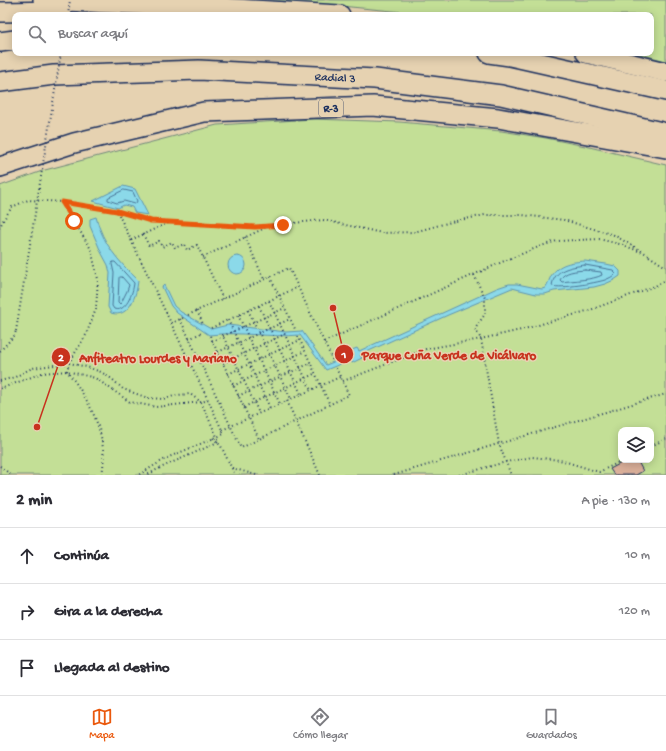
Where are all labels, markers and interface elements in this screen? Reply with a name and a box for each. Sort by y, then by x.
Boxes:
search box [12,12,654,56]
icon: search [26,23,48,45]
text: Buscar aquí [58,25,128,43]
street label: Radial 3 [314,71,356,87]
road number: R-3 [319,99,343,117]
route start [65,212,83,230]
route end [274,216,292,234]
callout: Parque Cuña Verde de Vicálvaro [334,342,544,367]
callout: Anfiteatro Lourdes y Mariano [51,345,244,370]
text: 1 [341,349,347,363]
text: Parque Cuña Verde de Vicálvaro [361,349,536,364]
text: Anfiteatro Lourdes y Mariano [78,351,237,367]
text: 2 [58,352,64,366]
map controls [618,427,654,463]
button: layers [618,427,654,463]
text: 2 min [16,491,52,511]
text: A pie · 130 m [581,494,650,509]
icon: ahead [16,545,38,567]
text: Continúa [54,547,109,565]
text: 10 m [625,548,650,563]
icon: right [16,601,38,623]
text: Gira a la derecha [54,603,162,621]
text: 120 m [619,604,650,619]
icon: arrive [16,657,38,679]
text: Llegada al destino [54,659,170,677]
tab: Mapa [89,706,114,742]
tab: Cómo llegar [293,706,347,742]
tab: Guardados [526,706,577,742]

